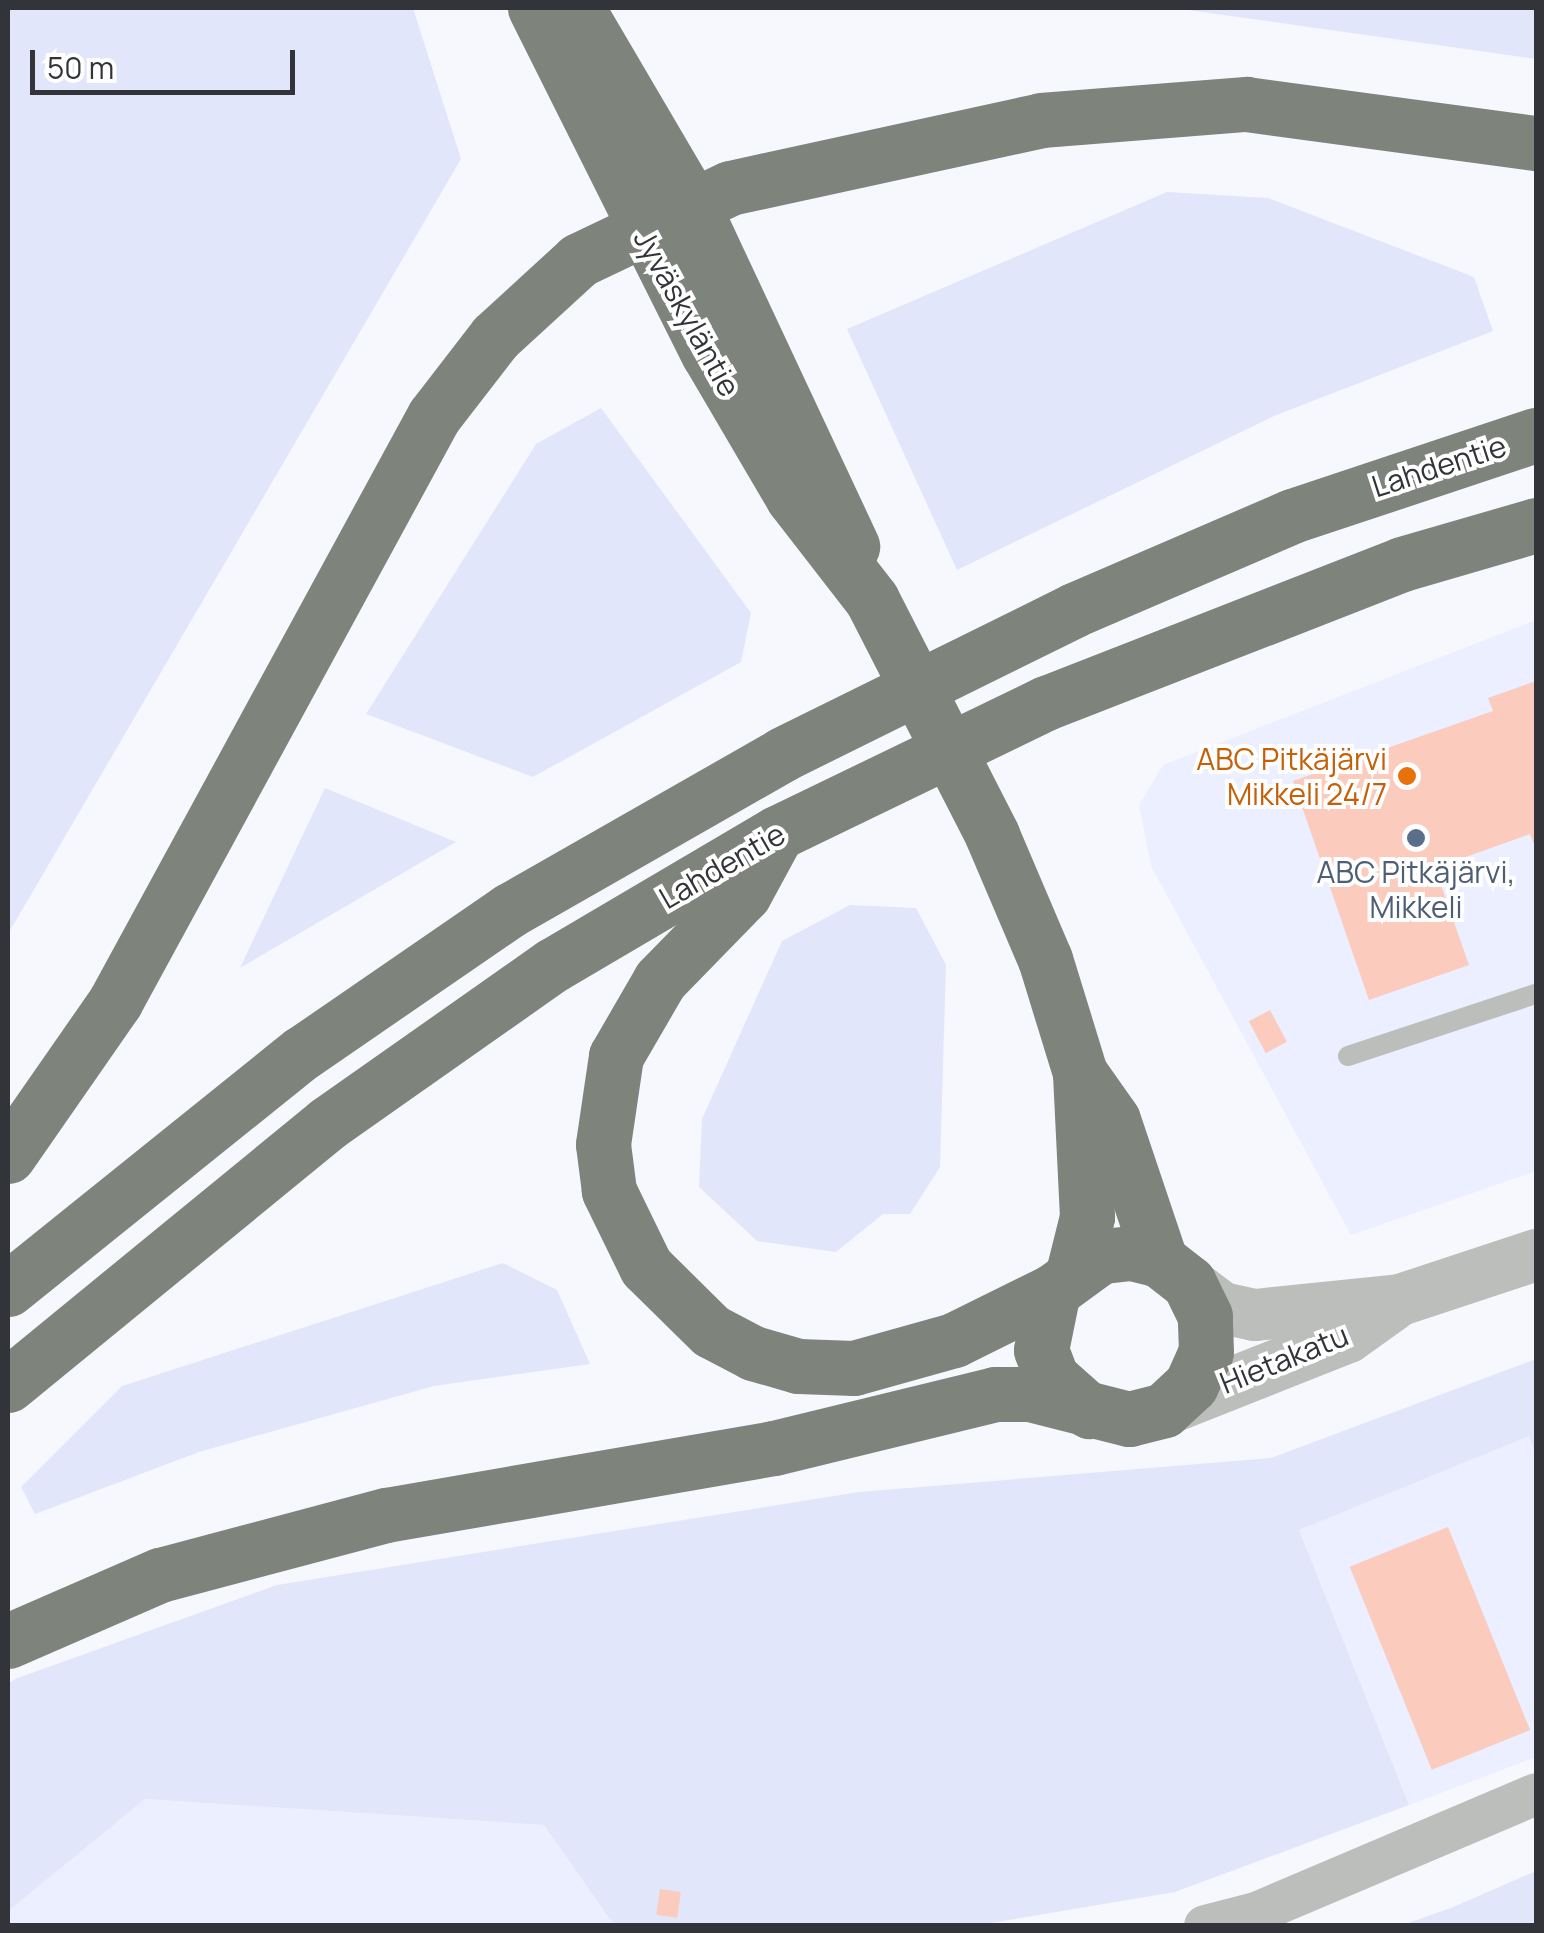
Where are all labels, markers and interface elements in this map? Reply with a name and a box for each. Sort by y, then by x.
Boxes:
scale bar [35,30,300,92]
text: 50 m [47,47,114,88]
street label: Jyväskyläntie [626,223,748,403]
street label: Lahdentie [1367,427,1511,505]
place label: ABC Pitkäjärvi Mikkeli 24/7 [1196,741,1387,812]
marker: ABC Pitkäjärvi Mikkeli 24/7 [1396,765,1418,787]
street label: Lahdentie [653,816,791,916]
marker: ABC Pitkäjärvi, Mikkeli [1405,827,1427,849]
place label: ABC Pitkäjärvi, Mikkeli [1317,854,1515,924]
street label: Hietakatu [1215,1317,1353,1401]

